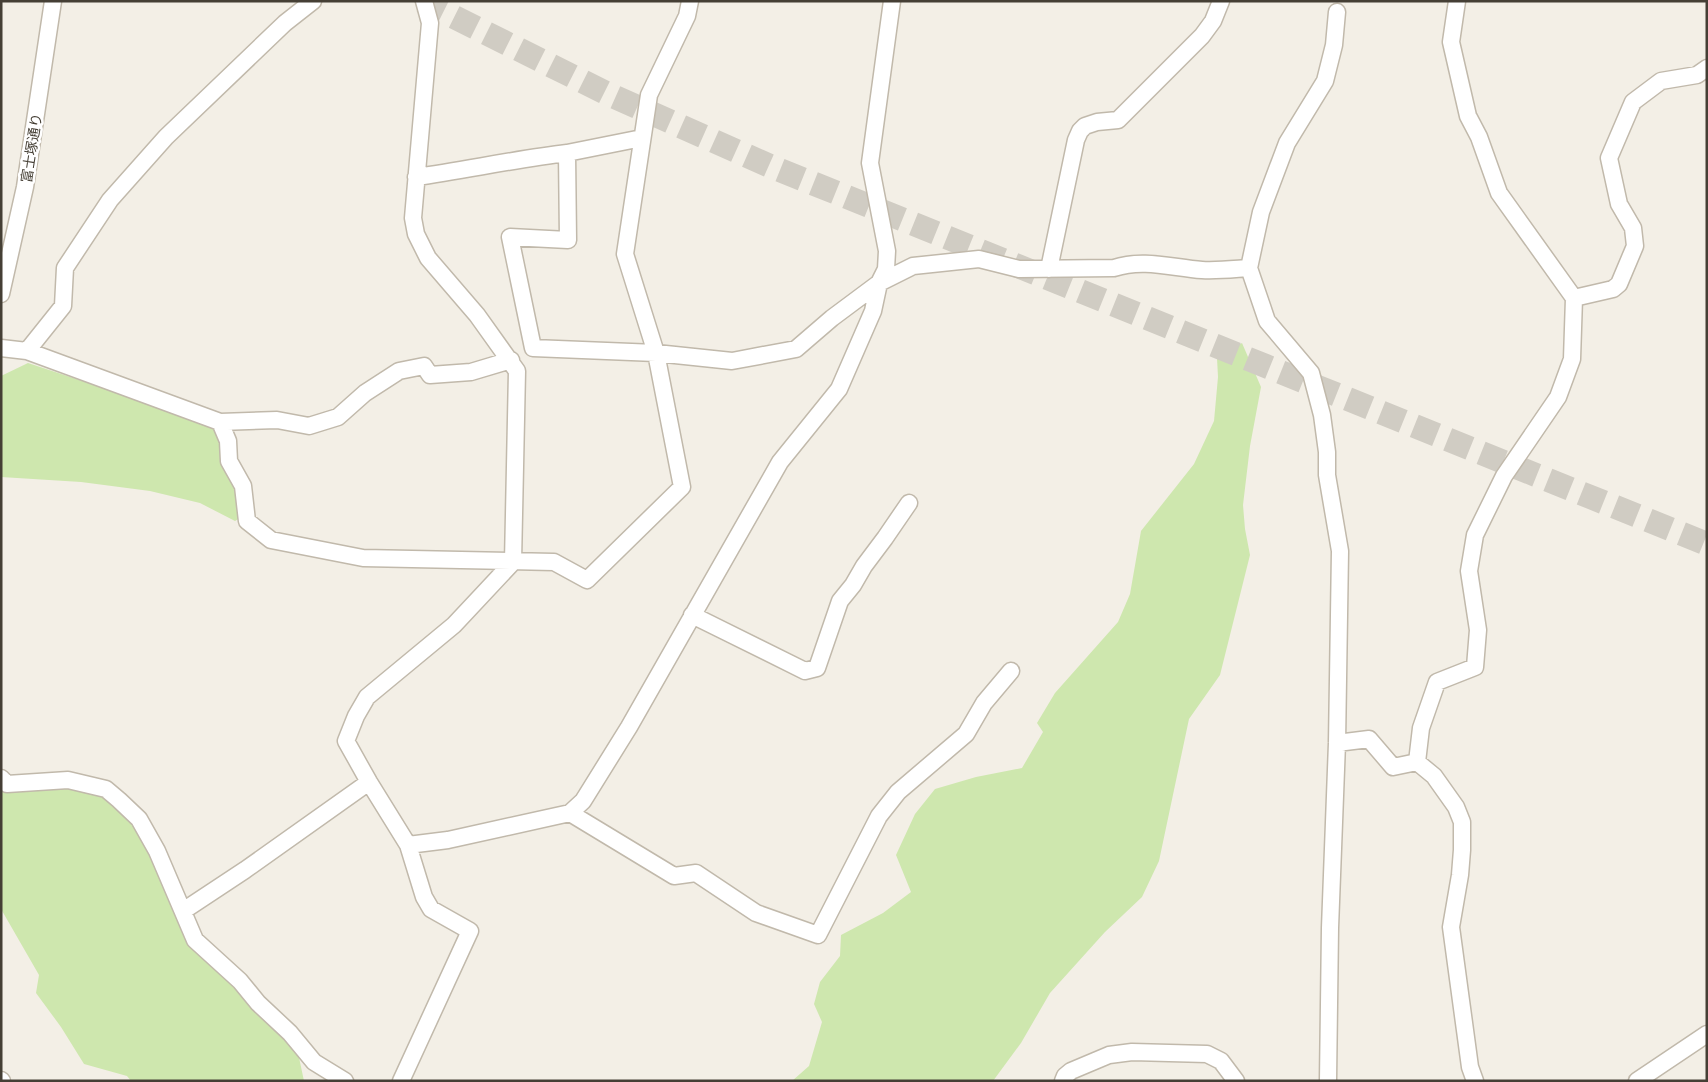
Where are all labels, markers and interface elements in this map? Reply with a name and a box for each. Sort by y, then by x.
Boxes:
street label: 富士塚通り [16,112,46,184]

